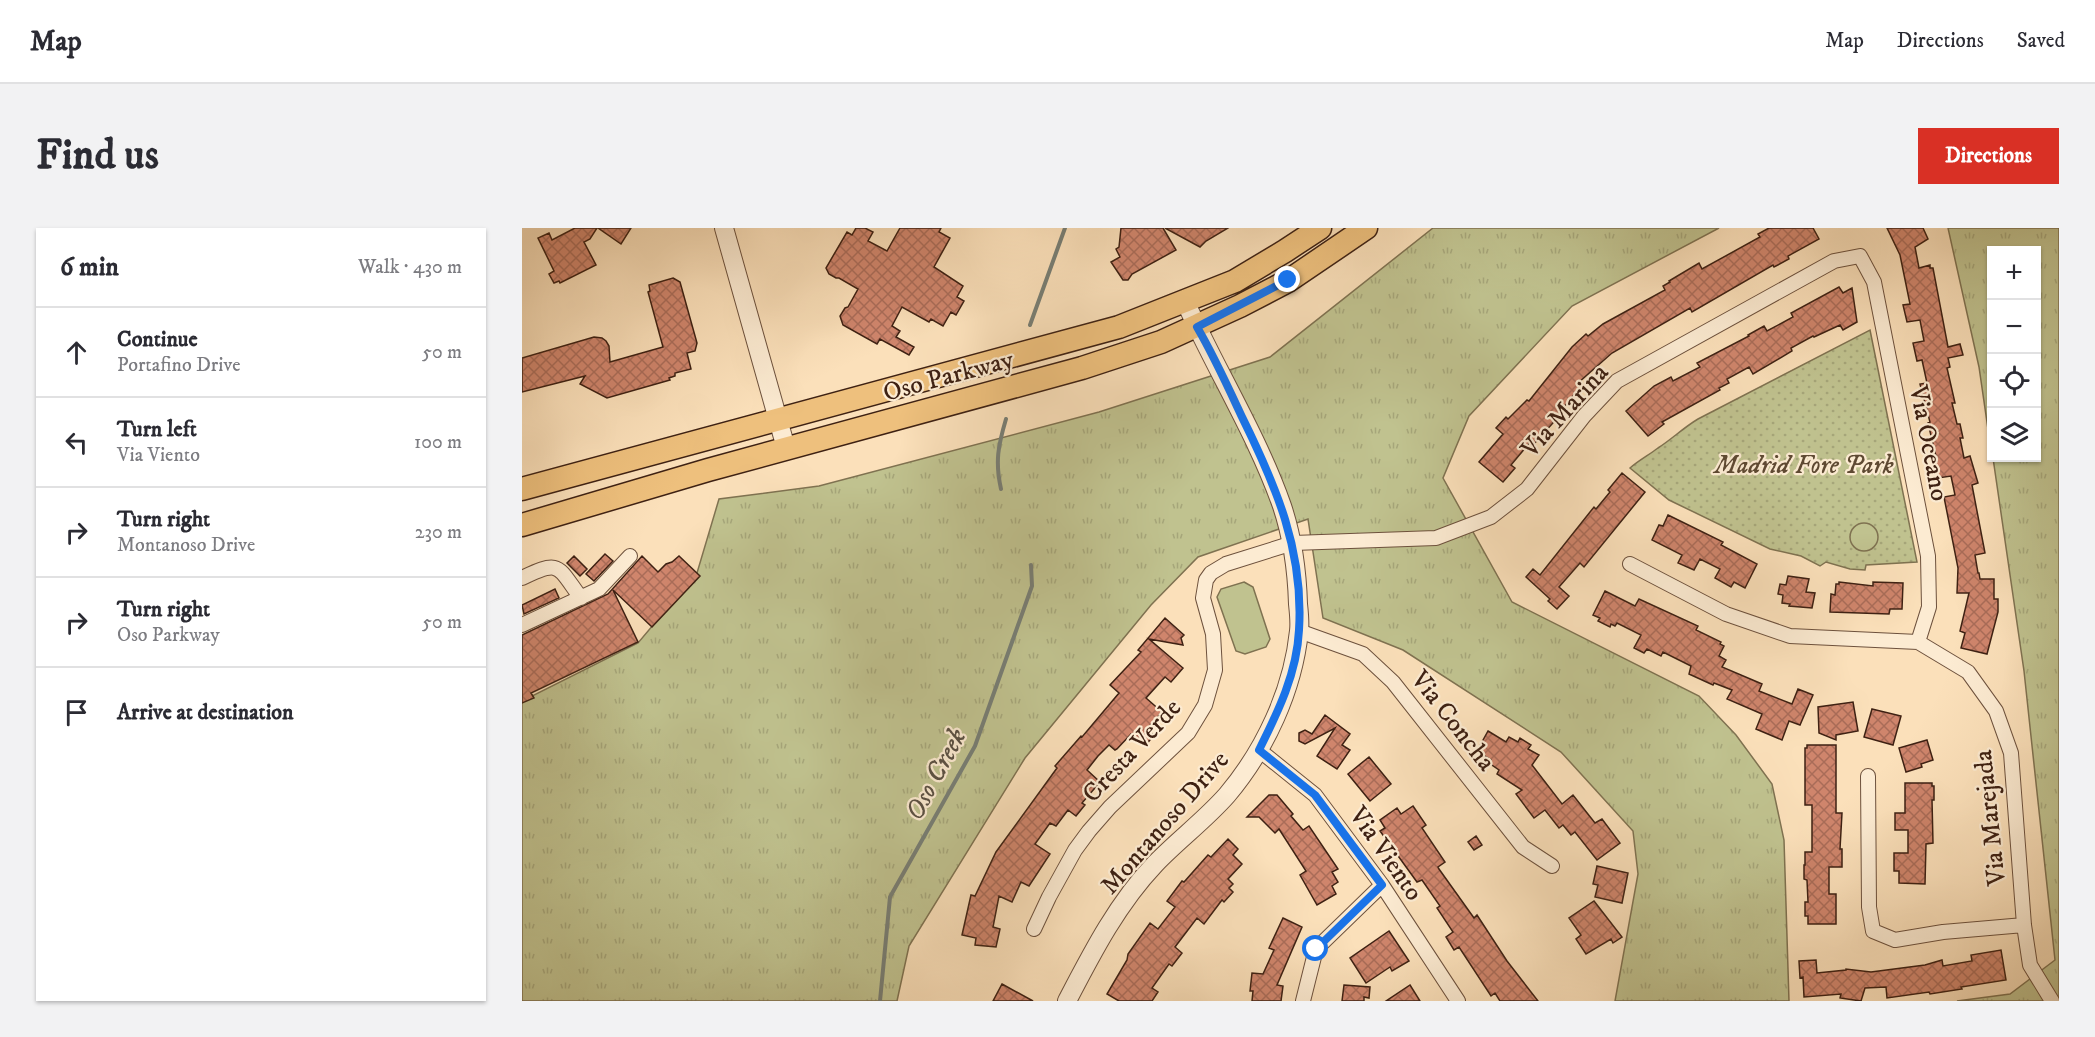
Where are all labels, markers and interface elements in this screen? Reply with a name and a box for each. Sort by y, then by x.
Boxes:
text: Map [30,24,82,59]
text: Map [1825,28,1864,54]
text: Directions [1897,28,1984,54]
text: Saved [2017,28,2065,54]
button: Directions [1918,128,2059,184]
text: Find us [36,130,159,182]
map controls [1987,246,2041,462]
button: + [1987,246,2041,300]
text: 6 min [60,251,119,284]
text: Walk · 430 m [358,255,462,280]
route end [1274,266,1300,292]
button: − [1987,300,2041,354]
text: Continue [117,326,198,353]
icon: ahead [60,336,93,369]
text: 50 m [422,340,462,365]
street label: Oso Parkway [880,343,1018,410]
text: Portafino Drive [117,353,240,378]
button: locate [1987,354,2041,408]
street label: Via Marina [1514,357,1616,466]
street label: Via Oceano [1901,382,1956,504]
button: layers [1987,408,2041,462]
text: Turn left [117,416,197,443]
icon: left [60,426,93,459]
text: 100 m [414,430,462,455]
text: Via Viento [117,443,200,468]
park label: Madrid Fore Park [1712,449,1894,482]
text: Turn right [117,506,210,533]
icon: right [60,516,93,549]
text: 230 m [415,520,462,545]
text: Montanoso Drive [117,533,255,558]
text: Turn right [117,596,210,623]
icon: right [60,606,93,639]
text: 50 m [422,610,462,635]
text: Oso Parkway [117,623,220,648]
street label: Via Concha [1403,663,1502,778]
street label: Cresta Verde [1076,692,1189,810]
icon: arrive [60,696,93,729]
text: Arrive at destination [117,699,294,726]
water label: Oso Creek [898,722,974,826]
street label: Montanoso Drive [1094,744,1237,902]
street label: Via Marejada [1967,748,2014,888]
street label: Via Viento [1341,799,1430,907]
route start [1302,935,1328,961]

